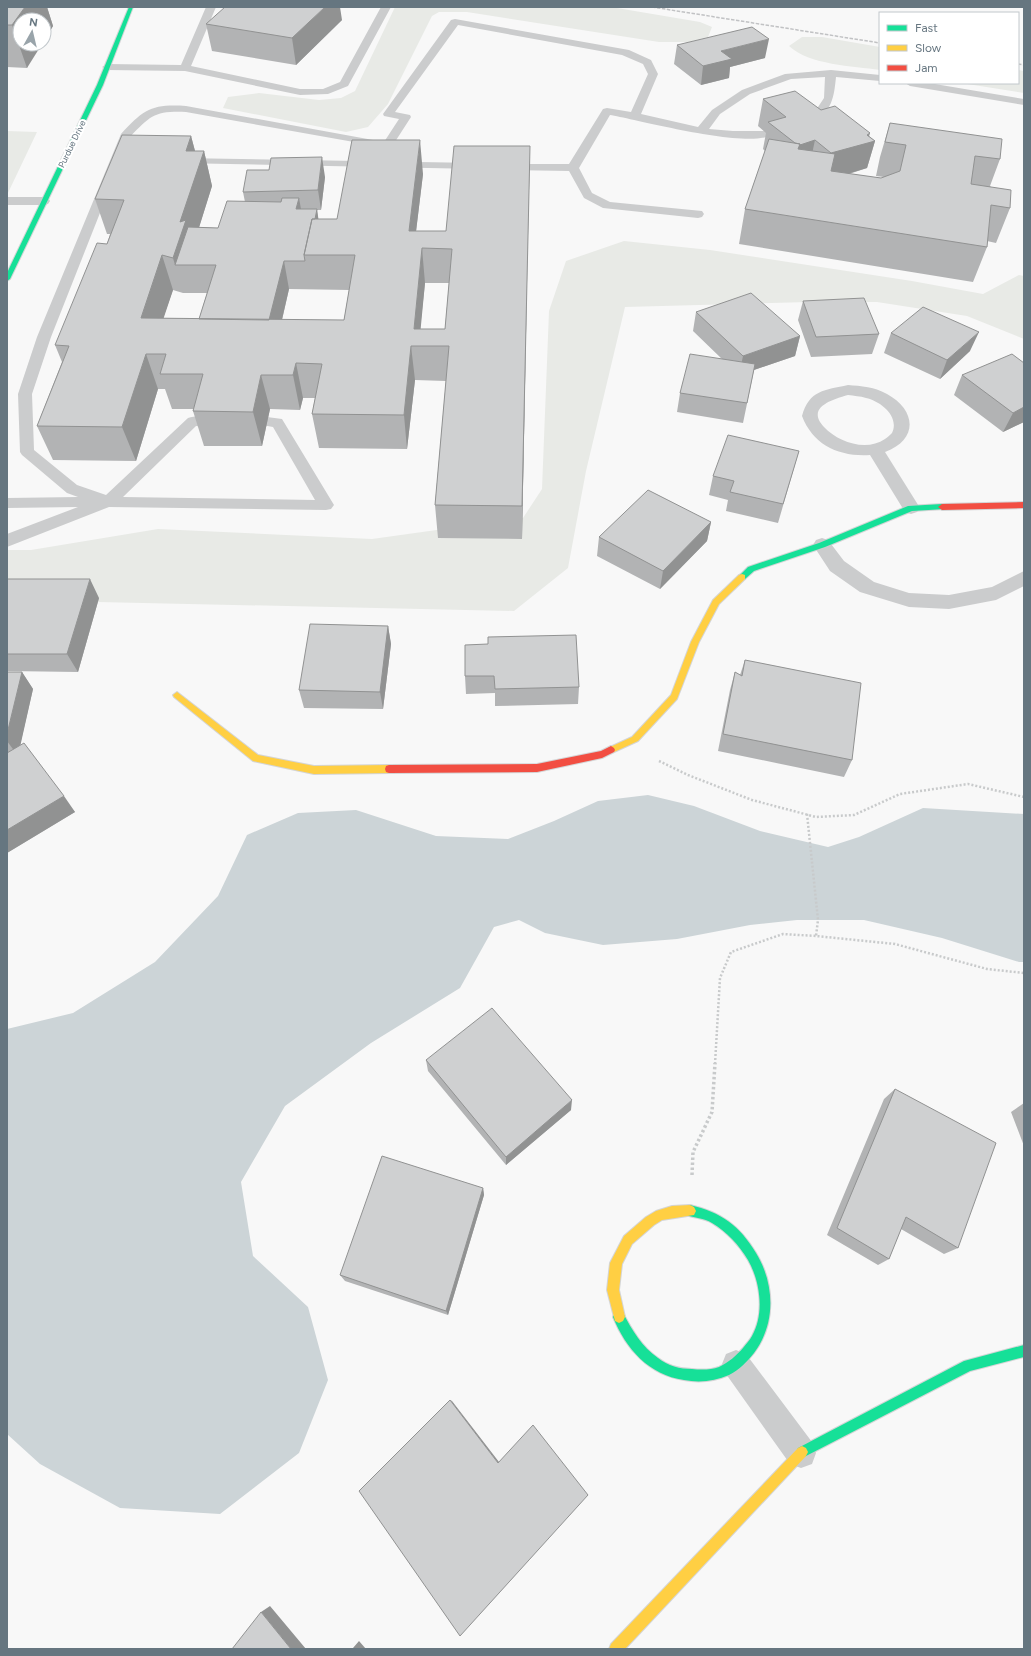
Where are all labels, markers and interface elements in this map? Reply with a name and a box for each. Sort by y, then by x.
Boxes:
north arrow [12,12,52,52]
legend [879,12,1019,84]
text: N [28,16,38,30]
text: Fast [915,21,938,35]
text: Slow [915,41,942,55]
text: Jam [915,61,938,75]
street label: Purdue Drive [55,118,88,169]

